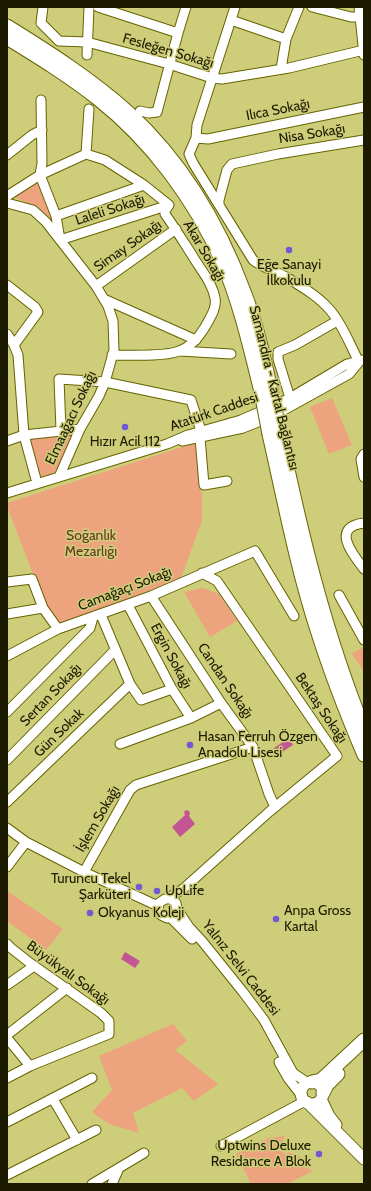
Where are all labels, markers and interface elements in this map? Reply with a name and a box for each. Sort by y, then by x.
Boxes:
street label: Fesleğen Sokağı [121,30,215,72]
street label: Ilıca Sokağı [245,96,311,124]
street label: Nisa Sokağı [278,120,346,148]
street label: Laleli Sokağı [73,191,147,229]
street label: Simay Sokağı [91,217,165,275]
street label: Akar Sokağı [179,218,229,284]
marker: Eğe Sanayi İlkokulu [284,245,294,255]
place label: Eğe Sanayi İlkokulu [257,257,321,290]
street label: Samandıra - Kartal Bağlantısı [245,304,303,472]
street label: Elmaağacı Sokağı [42,368,100,468]
street label: Atatürk Caddesi [168,389,260,435]
marker: Hızır Acil 112 [120,422,130,432]
place label: Hızır Acil 112 [90,434,160,450]
park label: Soğanlık Mezarlığı [65,528,117,560]
street label: Camağaçı Sokağı [76,563,174,615]
street label: Ergin Sokağı [147,620,195,692]
street label: Candan Sokağı [194,640,256,722]
street label: Sertan Sokağı [17,660,85,730]
street label: Bektaş Sokağı [291,670,351,746]
street label: Gün Sokak [31,705,87,761]
place label: Hasan Ferruh Özgen Anadolu Lisesi [198,729,318,762]
marker: Hasan Ferruh Özgen Anadolu Lisesi [185,740,195,750]
street label: İşlem Sokağı [72,783,124,855]
place label: Turuncu Tekel Şarküteri [51,871,131,904]
marker: Turuncu Tekel Şarküteri [134,882,144,892]
place label: UpLife [165,883,204,899]
marker: UpLife [152,886,162,896]
place label: Anpa Gross Kartal [284,903,351,936]
place label: Okyanus Koleji [98,905,184,921]
marker: Okyanus Koleji [85,908,95,918]
marker: Anpa Gross Kartal [271,914,281,924]
street label: Yalnız Selvi Caddesi [199,917,283,1019]
street label: Büyükyalı Sokağı [23,937,113,1009]
place label: Uptwins Deluxe Residance A Blok [211,1138,311,1170]
marker: Uptwins Deluxe Residance A Blok [314,1149,324,1159]

